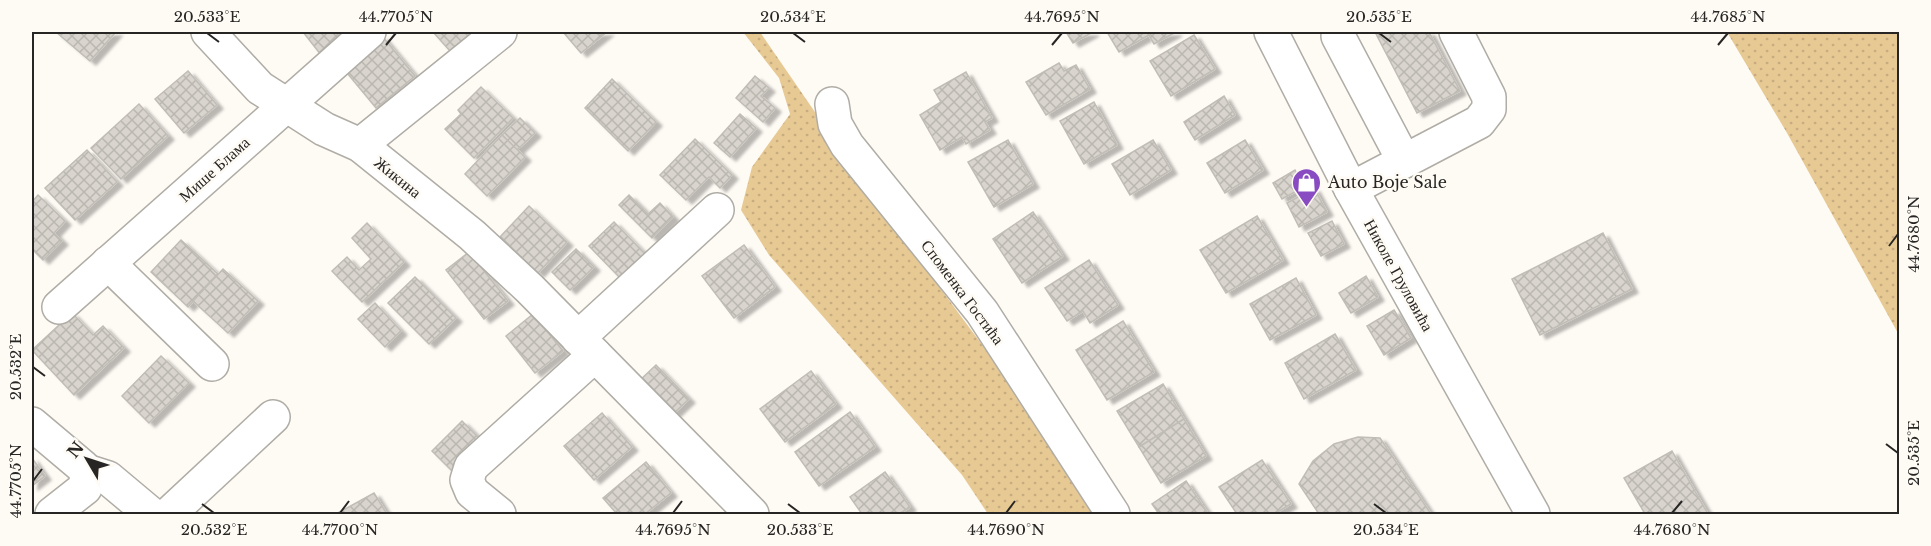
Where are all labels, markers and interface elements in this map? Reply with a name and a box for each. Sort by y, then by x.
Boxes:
text: 20.533°E [174,7,240,26]
text: 44.7705°N [359,7,433,26]
text: 20.534°E [760,7,826,26]
text: 44.7695°N [1024,7,1100,26]
text: 20.535°E [1346,7,1412,26]
text: 44.7685°N [1691,7,1765,26]
street label: Мише Блама [175,132,253,206]
street label: Жикина [370,152,426,202]
shop icon: Auto Boje Sale [1291,166,1323,208]
place label: Auto Boje Sale [1327,172,1447,192]
text: 44.7680°N [1904,195,1923,273]
street label: Николе Груловића [1360,215,1438,335]
street label: Споменка Гостића [917,236,1009,348]
text: 20.532°E [6,334,25,400]
text: 20.535°E [1904,420,1923,486]
north arrow [57,429,117,489]
text: N [63,437,88,462]
text: 44.7705°N [6,444,25,518]
text: 20.532°E [181,520,247,539]
text: 44.7700°N [302,520,378,539]
text: 44.7695°N [635,520,711,539]
text: 20.533°E [767,520,833,539]
text: 44.7690°N [967,520,1045,539]
text: 20.534°E [1353,520,1419,539]
text: 44.7680°N [1633,520,1711,539]

